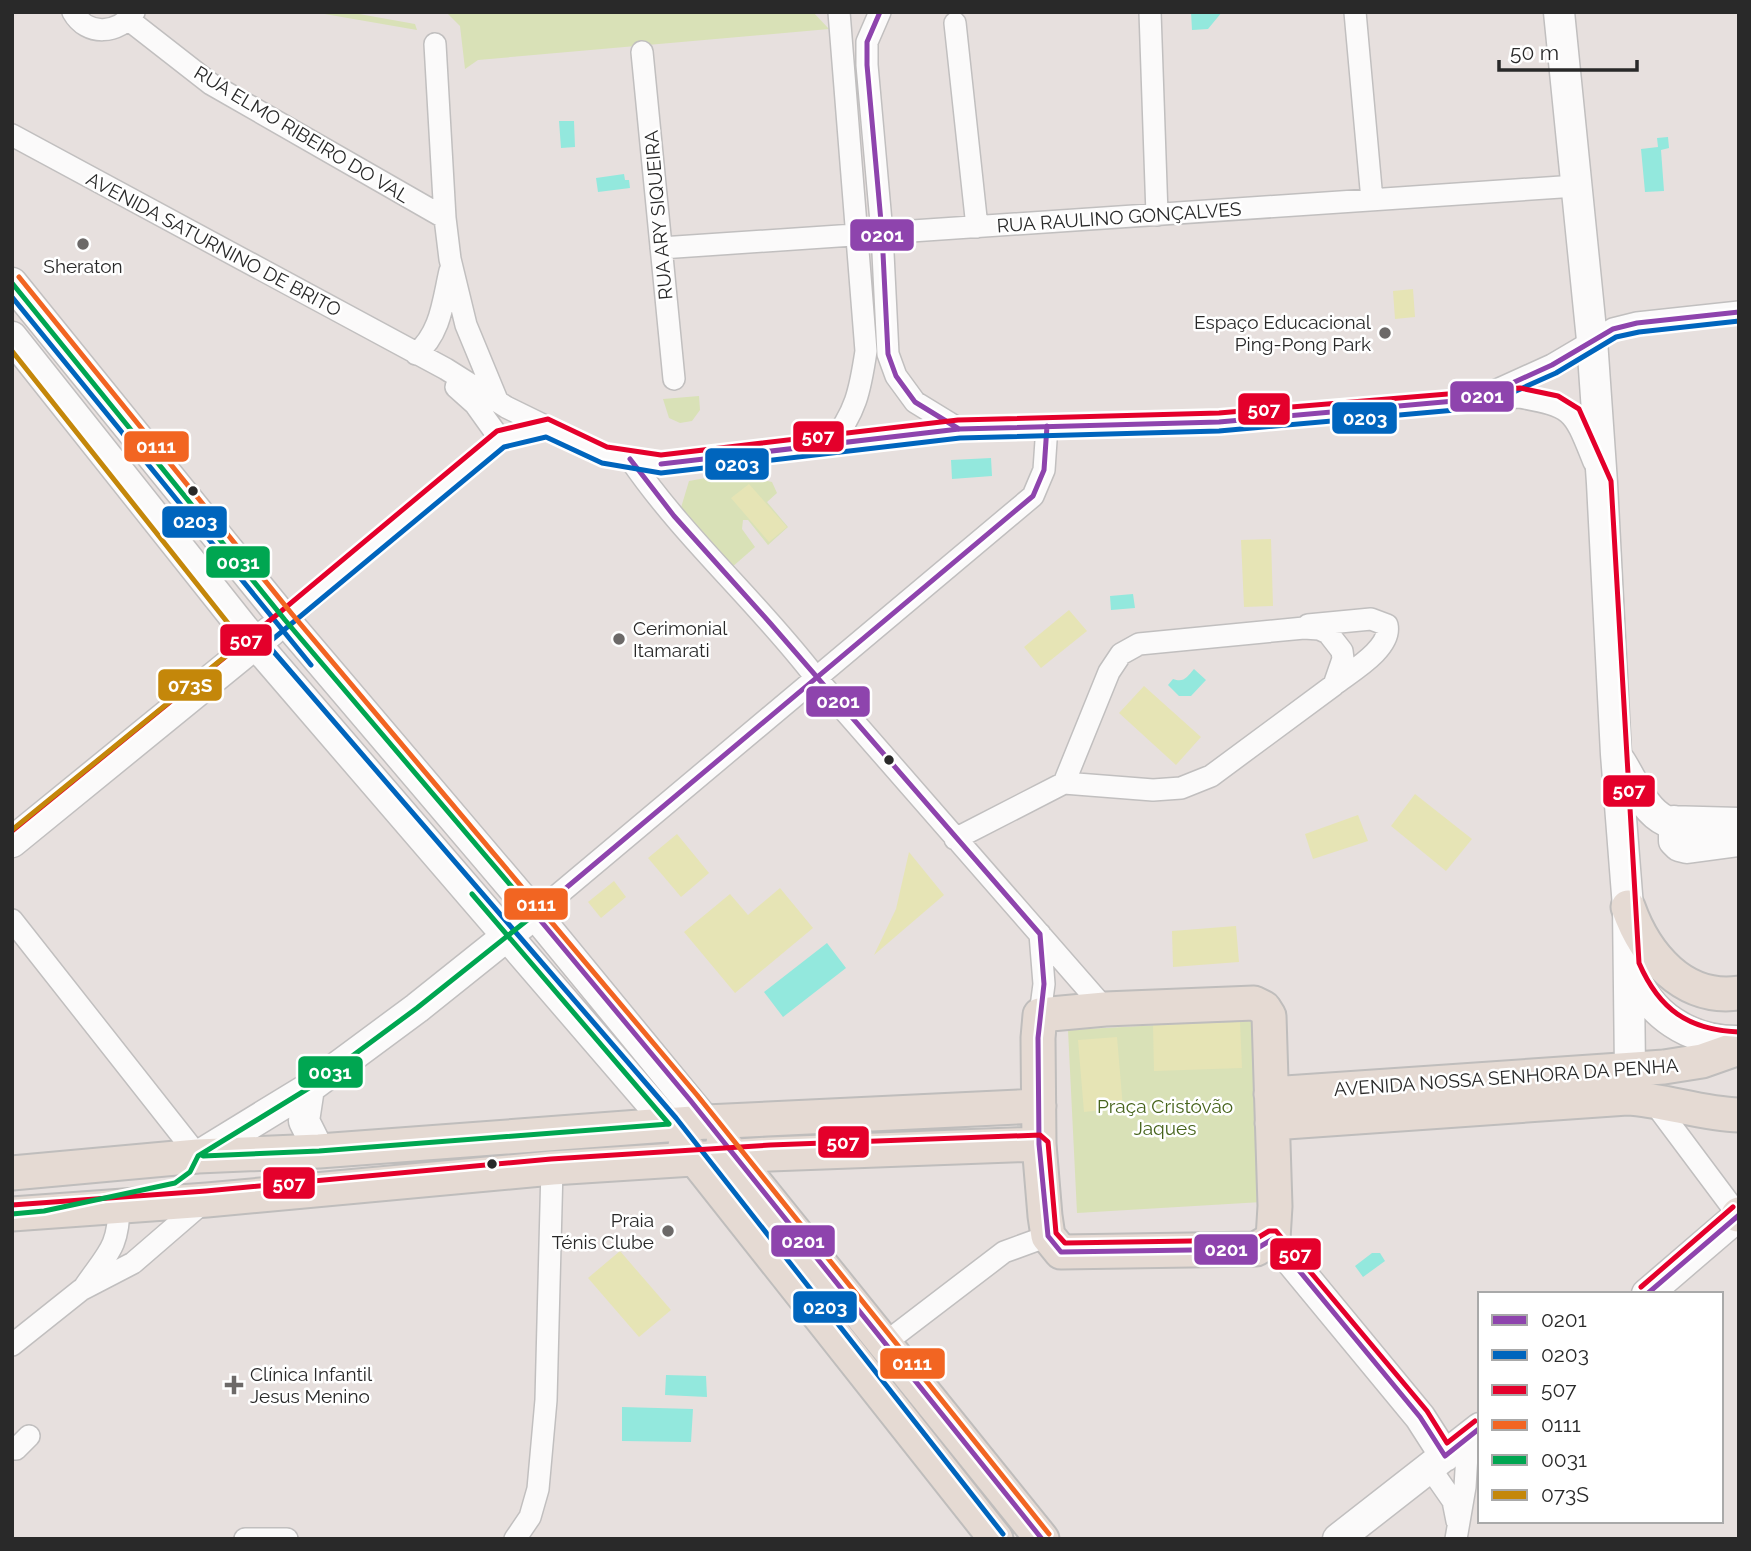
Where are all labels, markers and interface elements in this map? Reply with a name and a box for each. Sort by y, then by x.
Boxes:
scale bar [1499,28,1637,72]
text: 50 m [1510,40,1559,65]
street label: RUA ELMO RIBEIRO DO VAL [190,61,414,207]
street label: RUA ARY SIQUEIRA [640,129,676,301]
street label: AVENIDA SATURNINO DE BRITO [83,167,345,321]
street label: RUA RAULINO GONÇALVES [996,197,1242,237]
line badge: 0201 [849,218,915,252]
text: 0201 [860,224,904,246]
marker: Sheraton [75,236,91,252]
place label: Sheraton [43,255,123,277]
place label: Espaço Educacional Ping-Pong Park [1194,311,1372,355]
marker: Espaço Educacional Ping-Pong Park [1377,325,1393,341]
line badge: 0201 [1449,380,1515,413]
text: 0201 [1460,385,1504,407]
line badge: 507 [1237,392,1291,426]
text: 507 [1248,398,1281,420]
line badge: 0203 [1331,401,1398,435]
text: 0203 [1343,407,1387,429]
line badge: 507 [792,420,845,453]
text: 507 [802,425,835,447]
line badge: 0111 [123,430,190,463]
text: 0111 [136,435,176,457]
line badge: 0203 [704,447,770,481]
text: 0203 [715,453,759,475]
unlabelled marker [186,484,200,498]
line badge: 0203 [161,505,228,539]
text: 0203 [173,510,217,532]
line badge: 0031 [205,545,271,579]
text: 0031 [216,551,260,573]
place label: Cerimonial Itamarati [633,617,728,661]
line badge: 507 [219,623,273,657]
text: 507 [230,629,263,651]
marker: Cerimonial Itamarati [611,631,627,647]
line badge: 073S [157,668,223,702]
text: 073S [168,674,213,696]
line badge: 0201 [805,685,871,718]
text: 0201 [816,690,860,712]
unlabelled marker [882,753,896,767]
line badge: 507 [1602,774,1656,808]
text: 507 [1613,779,1646,801]
line badge: 0111 [503,887,569,921]
text: 0111 [516,893,556,915]
street label: AVENIDA NOSSA SENHORA DA PENHA [1333,1054,1679,1100]
line badge: 0031 [297,1055,364,1089]
text: 0031 [308,1061,352,1083]
park label: Praça Cristóvão Jaques [1097,1095,1233,1139]
line badge: 507 [817,1125,870,1159]
text: 507 [827,1131,860,1153]
unlabelled marker [485,1157,499,1171]
line badge: 507 [262,1166,316,1200]
text: 507 [273,1172,306,1194]
place label: Praia Ténis Clube [552,1209,654,1253]
marker: Praia Ténis Clube [660,1223,676,1239]
line badge: 0201 [770,1224,836,1258]
text: 0201 [781,1230,825,1252]
line badge: 0201 [1193,1233,1259,1266]
line badge: 507 [1269,1237,1322,1271]
text: 0201 [1204,1238,1248,1260]
text: 507 [1279,1243,1312,1265]
line badge: 0203 [792,1290,858,1324]
legend [1478,1292,1723,1523]
text: 0203 [803,1296,847,1318]
text: 0201 [1541,1307,1587,1332]
text: 0203 [1541,1342,1589,1367]
line badge: 0111 [879,1347,946,1380]
text: 0111 [892,1352,932,1374]
place label: Clínica Infantil Jesus Menino [250,1363,373,1407]
marker: Clínica Infantil Jesus Menino [224,1375,244,1395]
text: 507 [1541,1377,1577,1402]
text: 0111 [1541,1412,1581,1437]
text: 0031 [1541,1447,1587,1472]
text: 073S [1541,1482,1589,1507]

